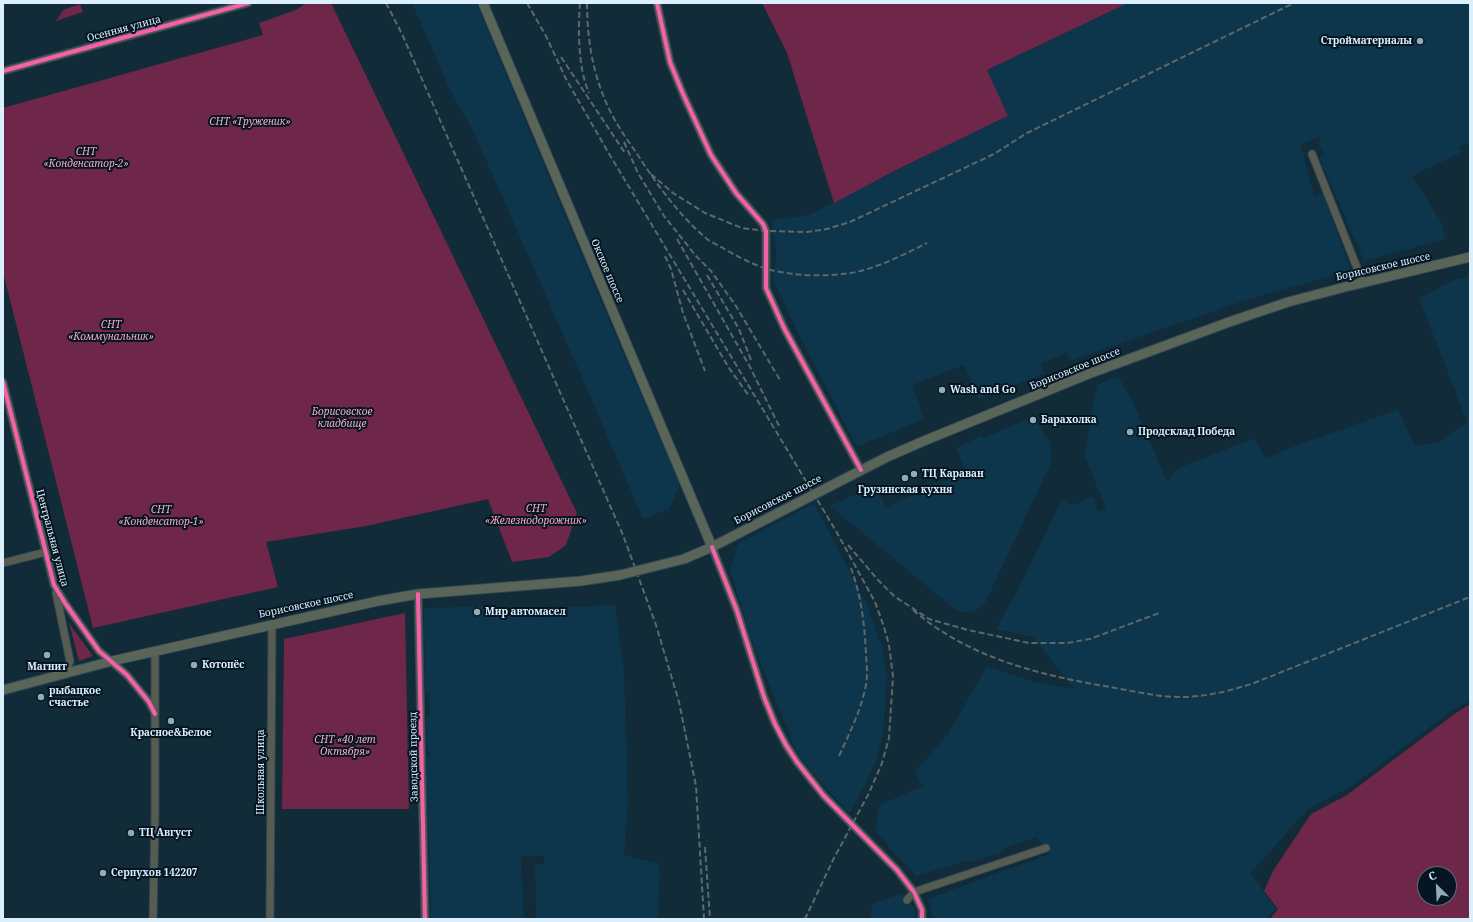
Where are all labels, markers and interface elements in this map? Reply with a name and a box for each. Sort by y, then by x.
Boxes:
street label: Осенняя улица [86,13,162,45]
place label: Стройматериалы [1321,35,1412,47]
marker: Стройматериалы [1415,36,1425,46]
park label: СНТ «Труженик» [209,116,291,128]
park label: СНТ «Конденсатор-2» [43,146,129,170]
street label: Окское шоссе [588,237,626,305]
street label: Борисовское шоссе [1335,250,1431,284]
park label: СНТ «Коммунальник» [68,319,154,342]
street label: Борисовское шоссе [1028,345,1122,393]
place label: Wash and Go [950,384,1016,396]
marker: Wash and Go [937,385,947,395]
park label: Борисовское кладбище [312,406,372,430]
place label: Барахолка [1041,414,1097,426]
marker: Барахолка [1028,415,1038,425]
place label: Продсклад Победа [1138,426,1235,438]
marker: Продсклад Победа [1125,427,1135,437]
place label: ТЦ Караван [922,468,984,480]
marker: ТЦ Караван [909,469,919,479]
street label: Борисовское шоссе [732,473,824,527]
marker: Грузинская кухня [900,473,910,483]
place label: Грузинская кухня [858,484,952,496]
street label: Центральная улица [33,488,71,588]
park label: СНТ «Железнодорожник» [485,503,587,526]
park label: СНТ «Конденсатор-1» [118,504,204,528]
street label: Борисовское шоссе [258,589,354,621]
place label: Мир автомасел [485,606,566,618]
marker: Мир автомасел [472,607,482,617]
marker: Магнит [42,650,52,660]
place label: Котопёс [202,659,244,671]
marker: Котопёс [189,660,199,670]
place label: Магнит [27,661,67,673]
place label: рыбацкое счастье [49,685,101,708]
marker: рыбацкое счастье [36,692,46,702]
street label: Заводской проезд [407,712,421,802]
marker: Красное&Белое [166,716,176,726]
place label: Красное&Белое [130,727,212,739]
street label: Школьная улица [255,729,267,815]
park label: СНТ «40 лет Октября» [314,734,376,758]
place label: ТЦ Август [139,827,192,839]
marker: ТЦ Август [126,828,136,838]
north arrow [1417,866,1457,906]
place label: Серпухов 142207 [111,867,197,879]
text: С [1426,867,1439,884]
marker: Серпухов 142207 [98,868,108,878]

